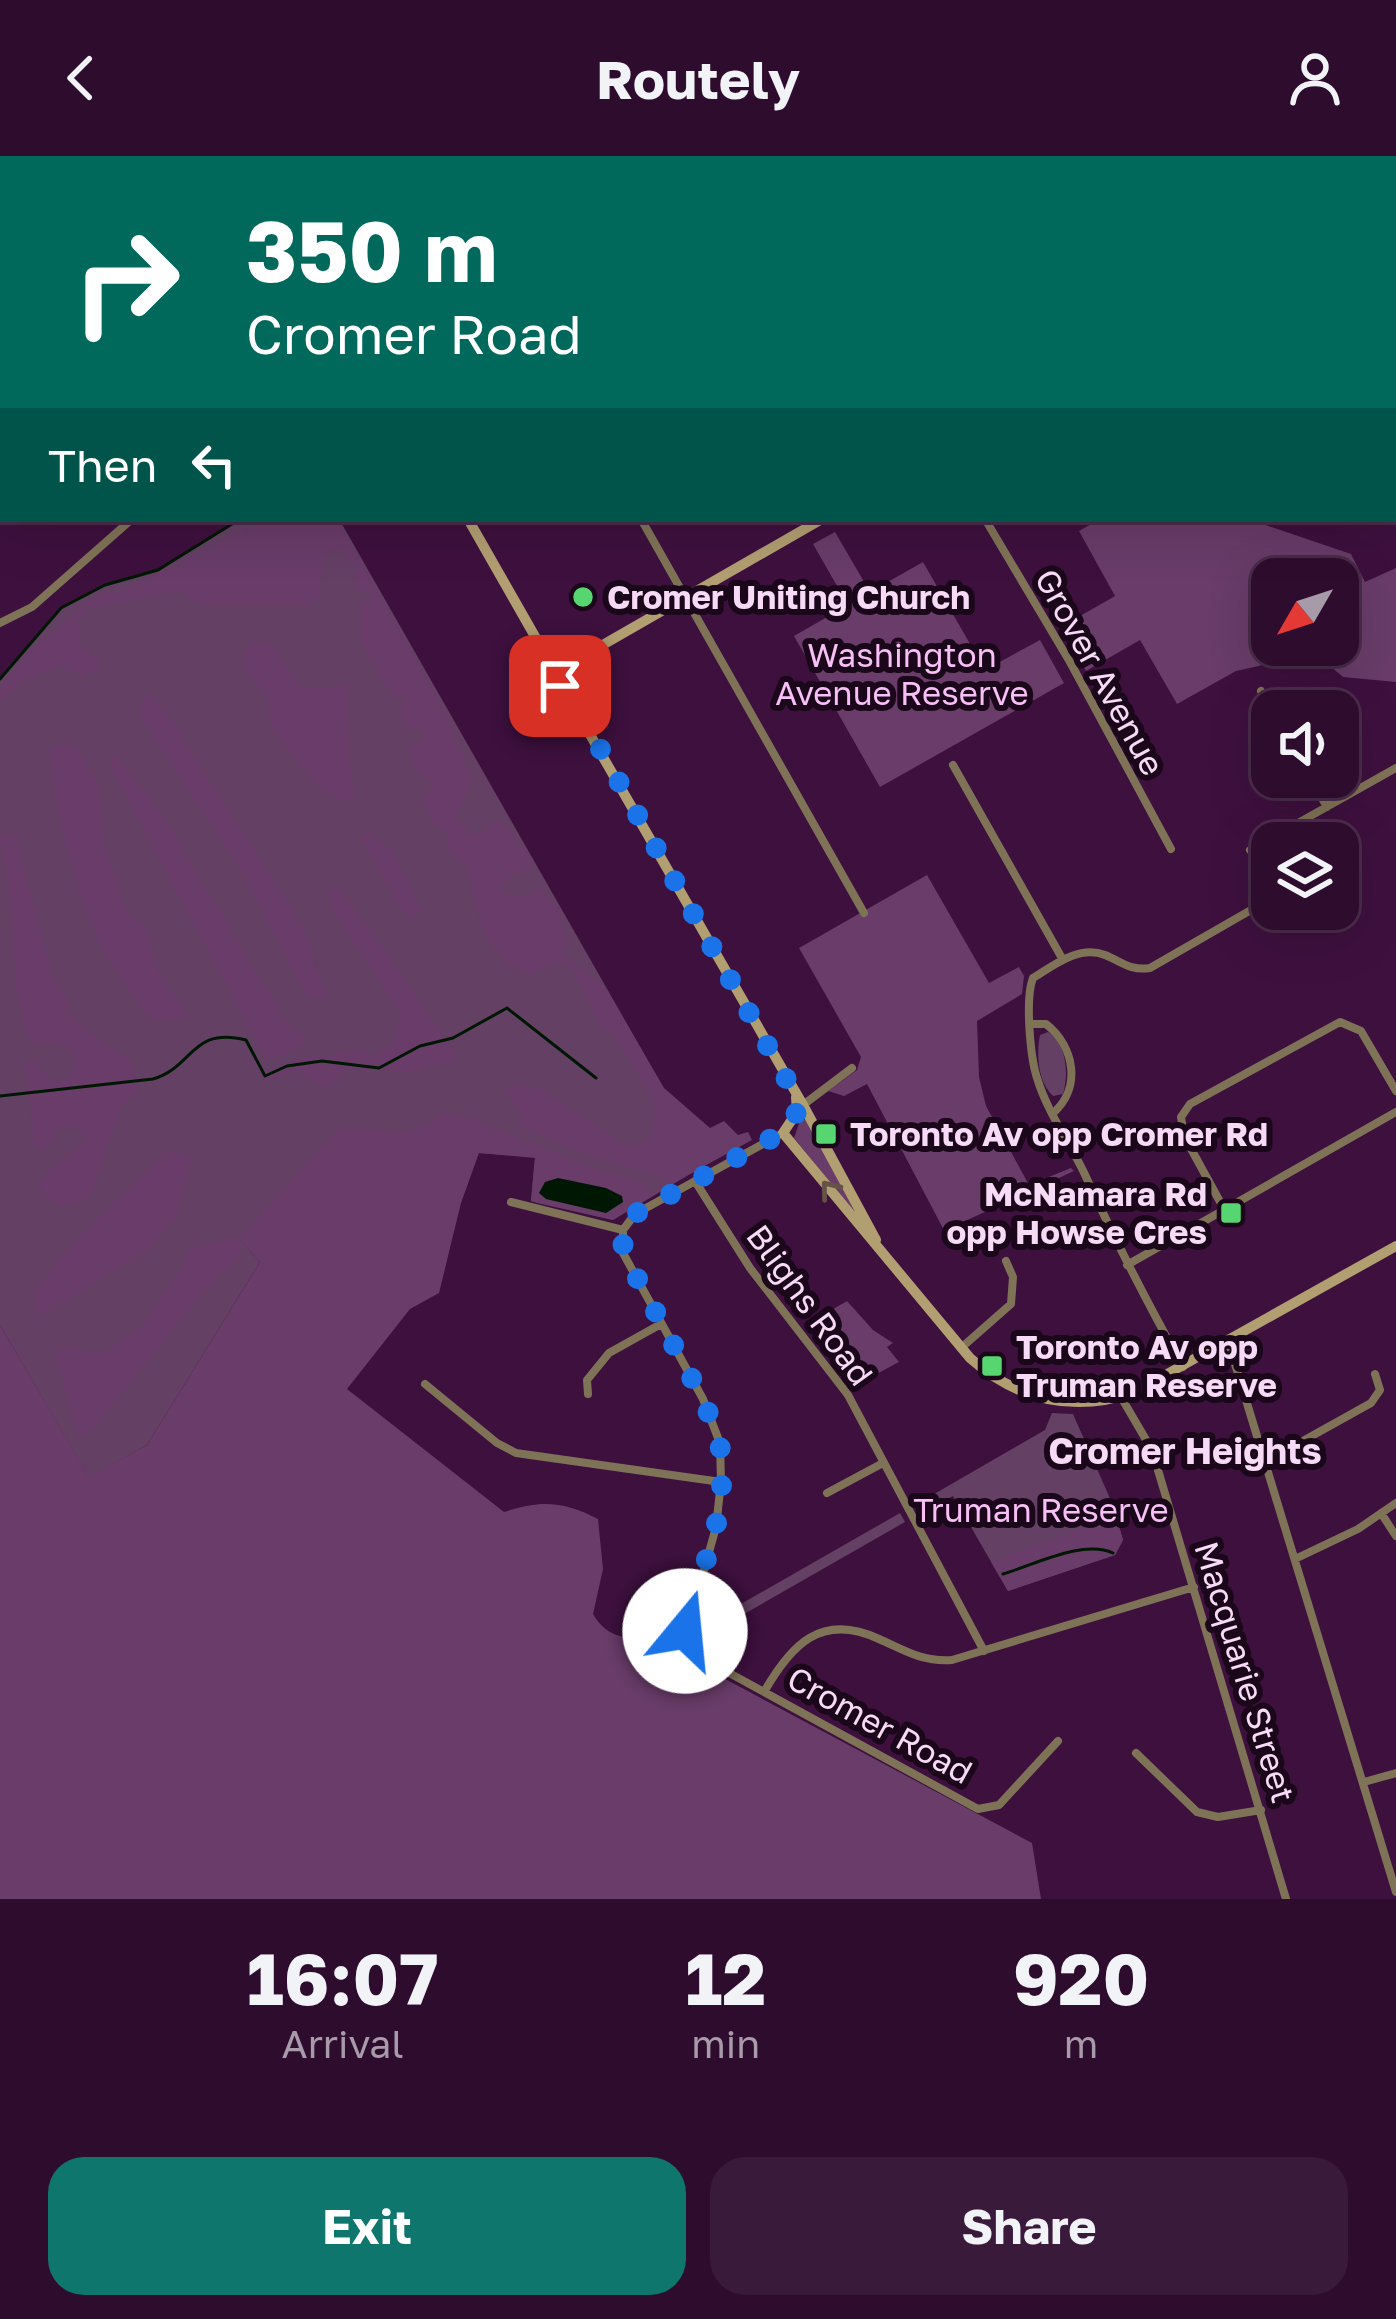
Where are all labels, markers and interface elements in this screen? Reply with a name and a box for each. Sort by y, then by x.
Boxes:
icon: back [48,45,114,111]
icon: person [1282,45,1348,111]
text: Routely [596,46,800,111]
text: 350 m [246,200,498,300]
icon: right [48,204,204,360]
text: Cromer Road [246,301,582,366]
icon: left [181,432,247,498]
text: Then [48,438,157,492]
north arrow [1251,558,1359,666]
map controls [1251,558,1359,930]
street label: Grover Avenue [1028,562,1173,782]
place label: Cromer Uniting Church [607,577,970,616]
marker: Cromer Uniting Church [570,584,596,610]
pin [509,635,611,737]
park label: Washington Avenue Reserve [775,635,1029,712]
icon: arrive [527,653,593,719]
button: sound [1251,690,1359,798]
button: layers [1251,822,1359,930]
place label: Toronto Av opp Cromer Rd [850,1114,1268,1153]
marker: Toronto Av opp Cromer Rd [813,1121,839,1147]
place label: McNamara Rd opp Howse Cres [946,1174,1207,1251]
one-way arrow [822,1181,844,1203]
marker: McNamara Rd opp Howse Cres [1218,1200,1244,1226]
street label: Blighs Road [739,1217,882,1392]
place label: Toronto Av opp Truman Reserve [1016,1327,1277,1404]
marker: Toronto Av opp Truman Reserve [979,1353,1005,1379]
district label: Cromer Heights [1048,1429,1322,1472]
park label: Truman Reserve [913,1490,1169,1529]
street label: Macquarie Street [1187,1537,1304,1807]
position arrow [622,1568,748,1694]
street label: Cromer Road [781,1658,979,1791]
text: 16:07 [247,1934,439,2021]
text: 12 [685,1934,766,2021]
text: 920 [1013,1934,1149,2021]
text: Arrival [282,2020,404,2067]
text: min [691,2020,760,2067]
text: m [1064,2020,1098,2067]
button: Exit [48,2157,686,2295]
button: Share [710,2157,1348,2295]

